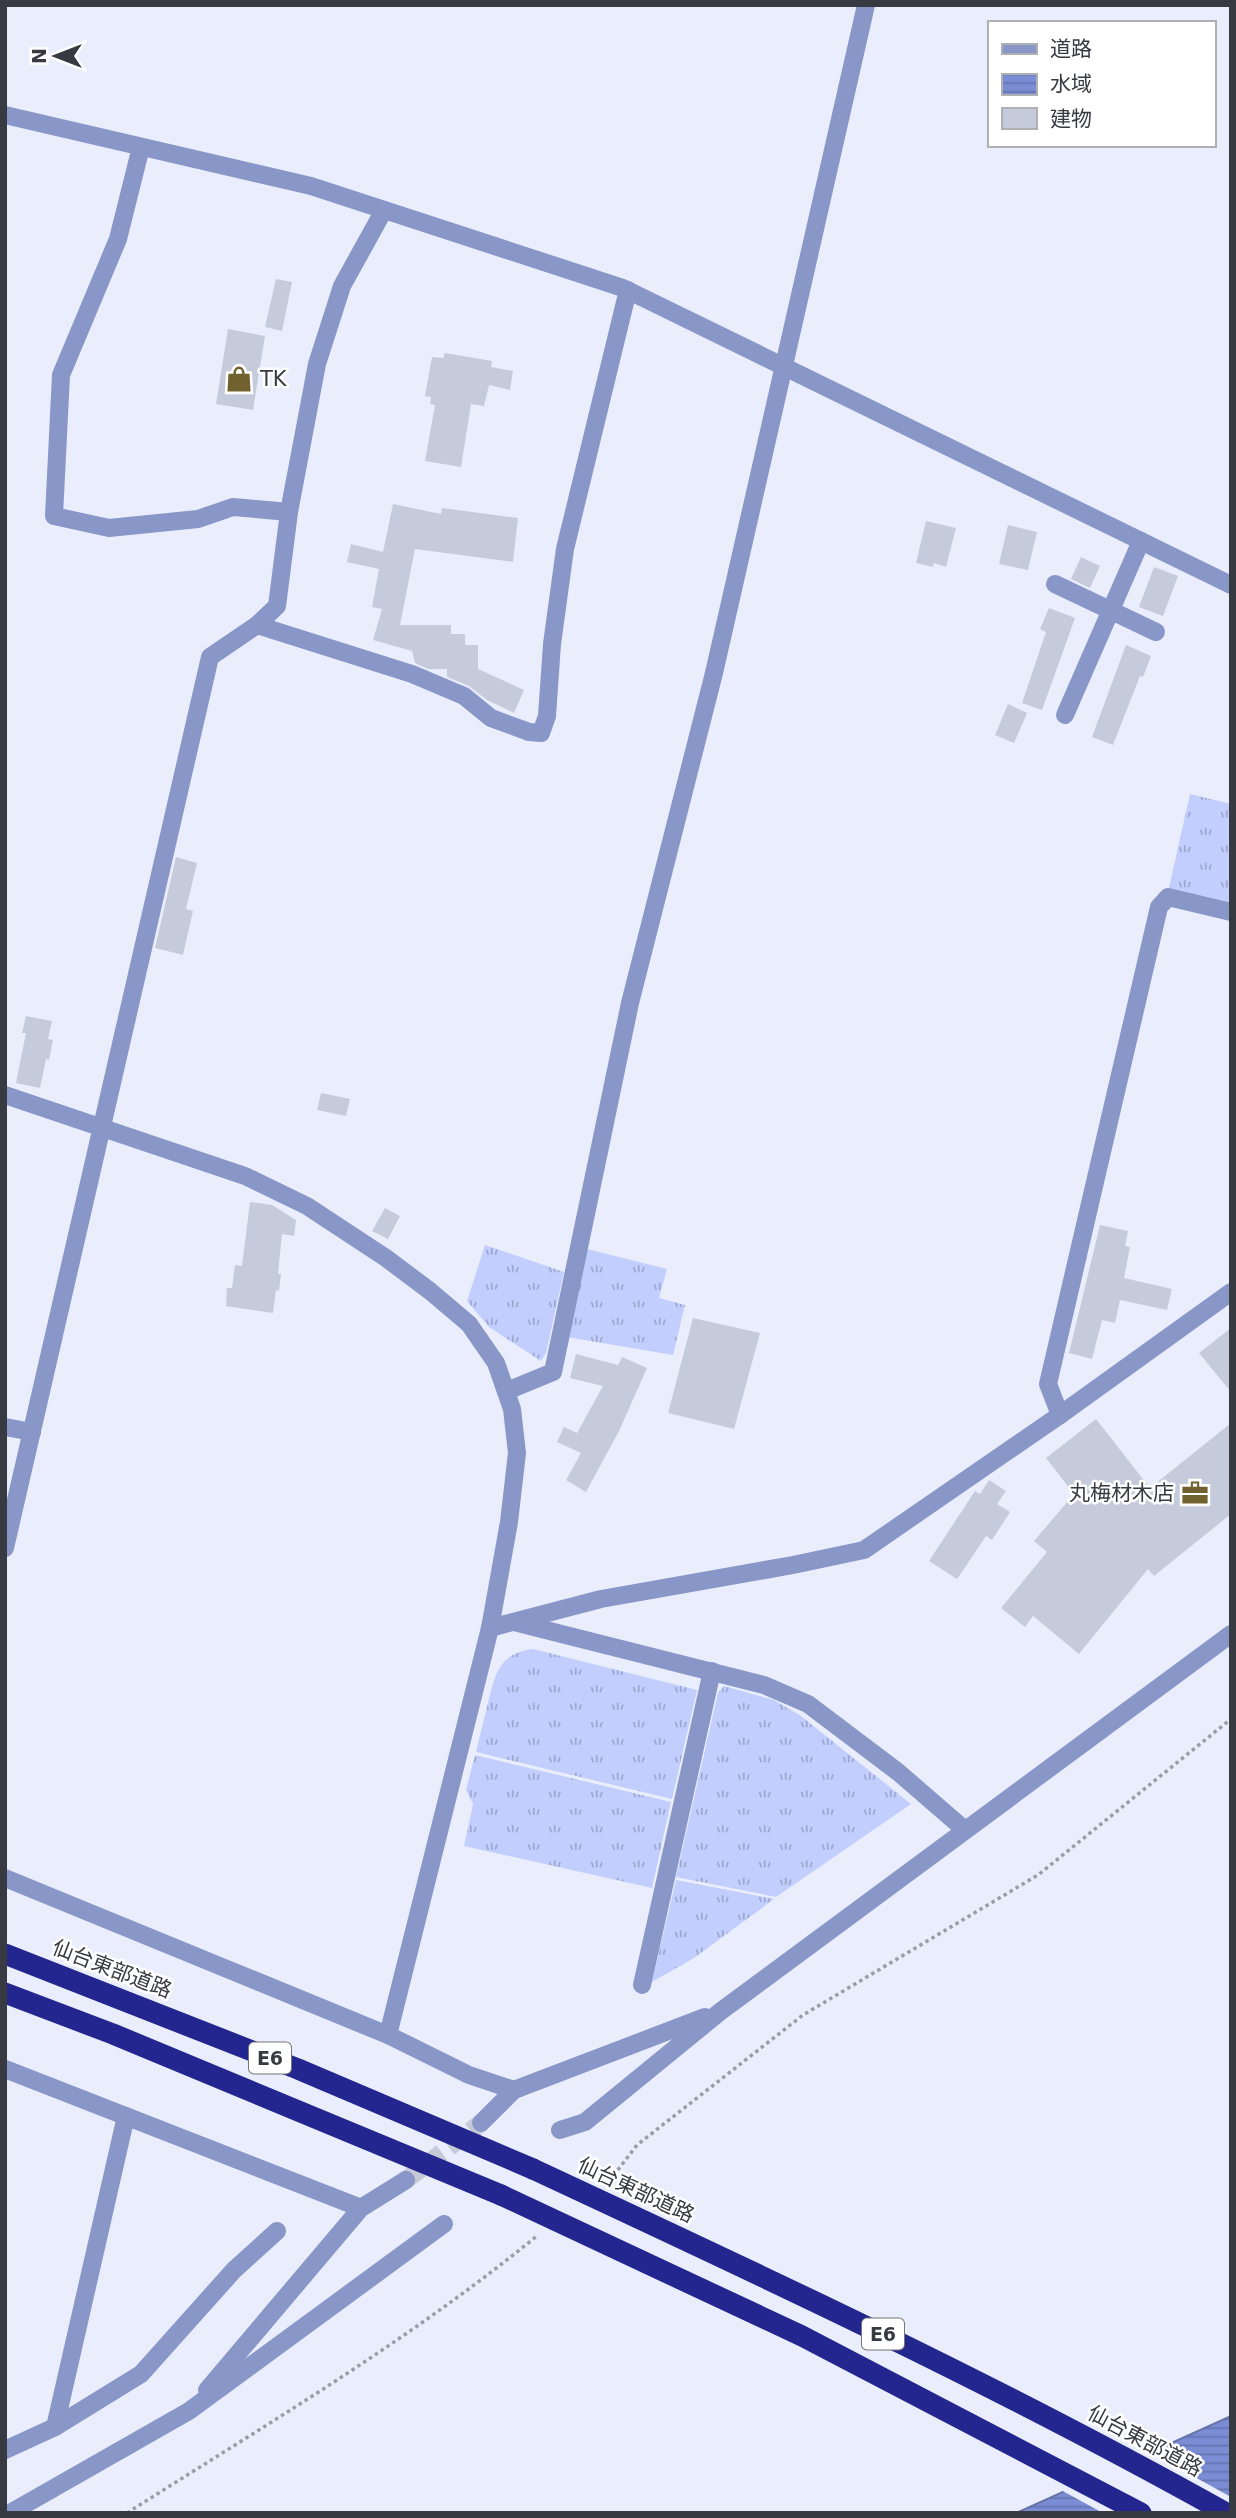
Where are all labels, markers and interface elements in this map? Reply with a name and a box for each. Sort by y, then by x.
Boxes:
north arrow [21,21,91,91]
legend [988,21,1215,147]
text: 道路 [1050,37,1092,61]
text: N [28,48,50,64]
text: 水域 [1050,72,1092,96]
text: 建物 [1050,107,1092,131]
shop icon: TK [224,364,254,394]
place label: TK [259,367,288,391]
office icon: 丸梅材木店 [1180,1478,1210,1508]
place label: 丸梅材木店 [1069,1481,1174,1505]
street label: 仙台東部道路 [49,1935,175,2003]
road number: E6 [249,2042,291,2074]
street label: 仙台東部道路 [574,2152,698,2228]
road number: E6 [862,2318,904,2350]
street label: 仙台東部道路 [1084,2401,1206,2481]

